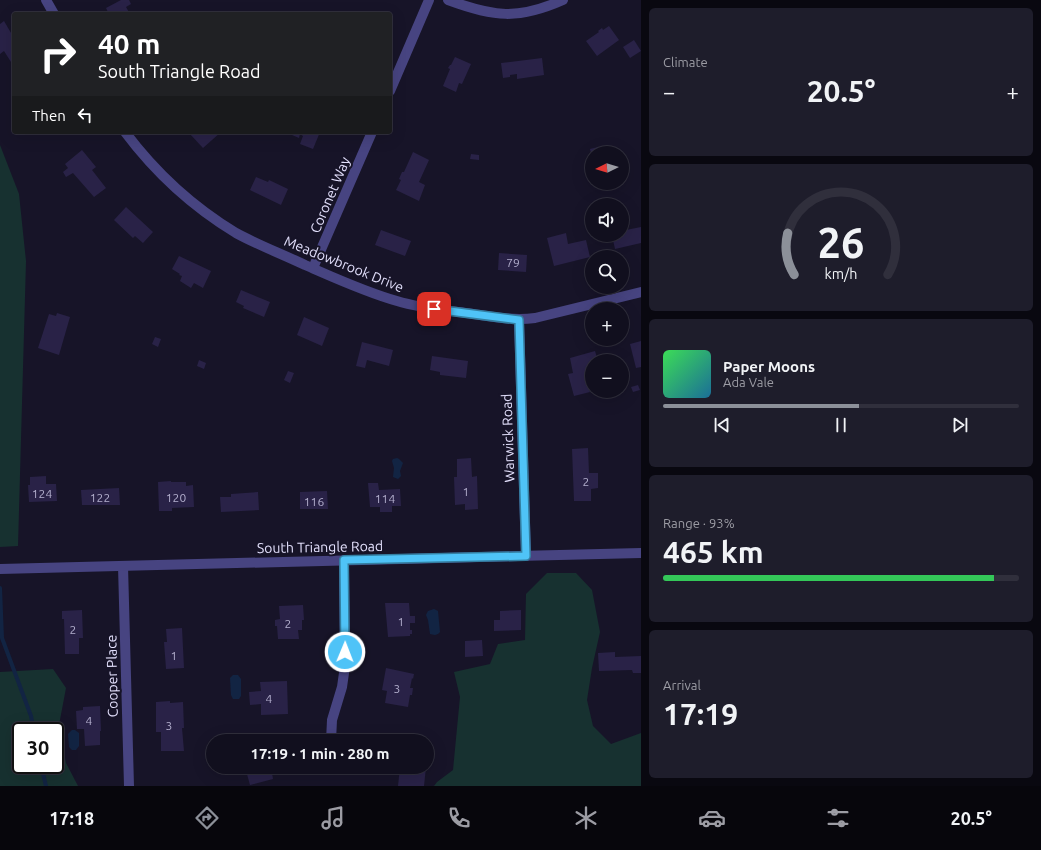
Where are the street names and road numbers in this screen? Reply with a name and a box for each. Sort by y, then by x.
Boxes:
street label: Coronet Way [307,154,353,236]
street label: Meadowbrook Drive [282,233,406,295]
street label: Warwick Road [498,393,518,483]
street label: South Triangle Road [257,538,383,556]
street label: Cooper Place [103,634,121,718]

